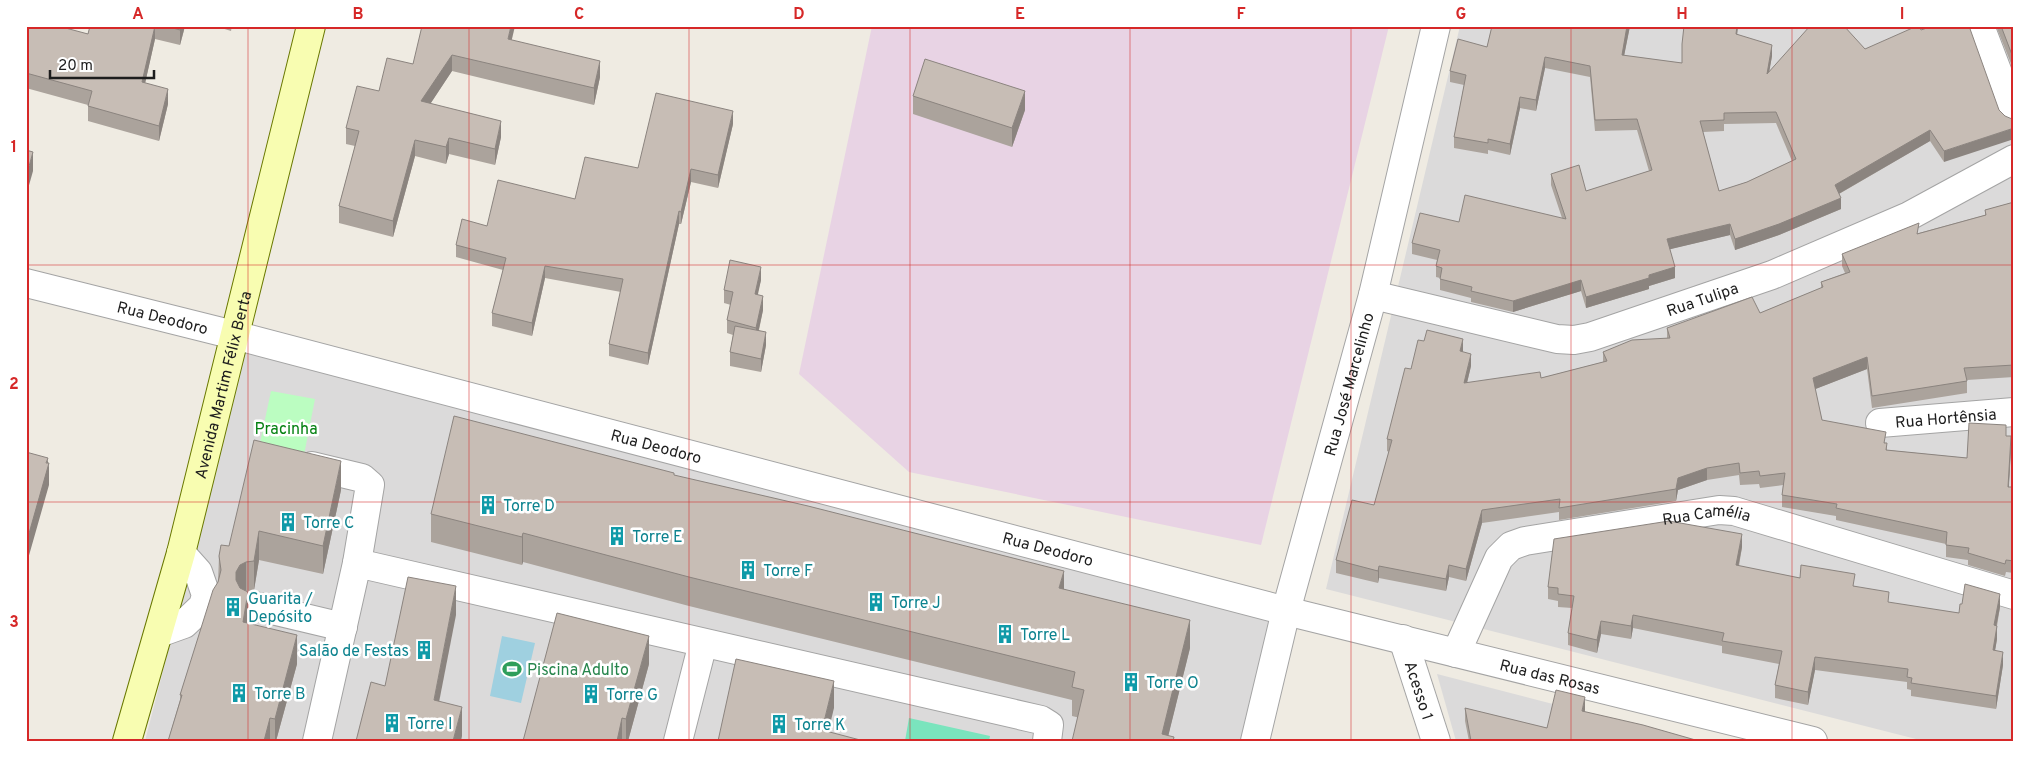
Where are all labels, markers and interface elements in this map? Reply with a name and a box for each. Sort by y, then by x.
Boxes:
text: A [132,5,144,25]
text: B [352,5,364,25]
text: C [574,5,584,25]
text: D [793,5,805,25]
text: E [1015,5,1025,25]
text: F [1236,5,1246,25]
text: G [1456,5,1466,25]
text: H [1676,5,1688,25]
text: I [1900,5,1904,25]
scale bar [50,48,154,80]
text: 20 m [58,57,93,76]
text: 1 [11,138,17,158]
street label: Rua Tulipa [1664,279,1741,322]
street label: Avenida Martim Félix Berta [192,289,257,481]
street label: Rua Deodoro [115,298,210,340]
street label: Rua José Marcelinho [1321,311,1380,459]
text: 2 [9,375,19,395]
street label: Rua Hortênsia [1894,405,1997,434]
park label: Pracinha [254,420,318,440]
street label: Rua Deodoro [608,426,703,469]
building icon: Torre D [477,494,499,516]
place label: Torre D [503,497,555,517]
street label: Rua Camélia [1661,502,1753,531]
building icon: Torre C [277,511,299,533]
place label: Torre C [303,514,354,534]
building icon: Torre E [606,525,628,547]
place label: Torre E [632,528,683,548]
street label: Rua Deodoro [1000,529,1095,572]
building icon: Torre F [737,559,759,581]
place label: Torre F [763,562,813,582]
place label: Guarita / Depósito [248,590,313,628]
building icon: Torre J [865,591,887,613]
place label: Torre J [891,594,941,614]
building icon: Guarita / Depósito [222,596,244,618]
text: 3 [9,613,19,633]
building icon: Torre L [994,623,1016,645]
place label: Torre L [1020,626,1070,646]
building icon: Salão de Festas [413,639,435,661]
place label: Salão de Festas [299,642,409,662]
street label: Rua das Rosas [1497,656,1602,700]
sports icon: Piscina Adulto [501,658,523,680]
street label: Acesso 1 [1399,659,1437,723]
place label: Piscina Adulto [527,661,629,681]
building icon: Torre O [1120,671,1142,693]
place label: Torre O [1146,674,1199,694]
building icon: Torre B [228,682,250,704]
building icon: Torre G [580,683,602,705]
place label: Torre B [254,685,306,705]
place label: Torre G [606,686,658,706]
building icon: Torre I [381,712,403,734]
building icon: Torre K [768,713,790,735]
place label: Torre I [407,715,453,735]
place label: Torre K [794,716,846,736]

